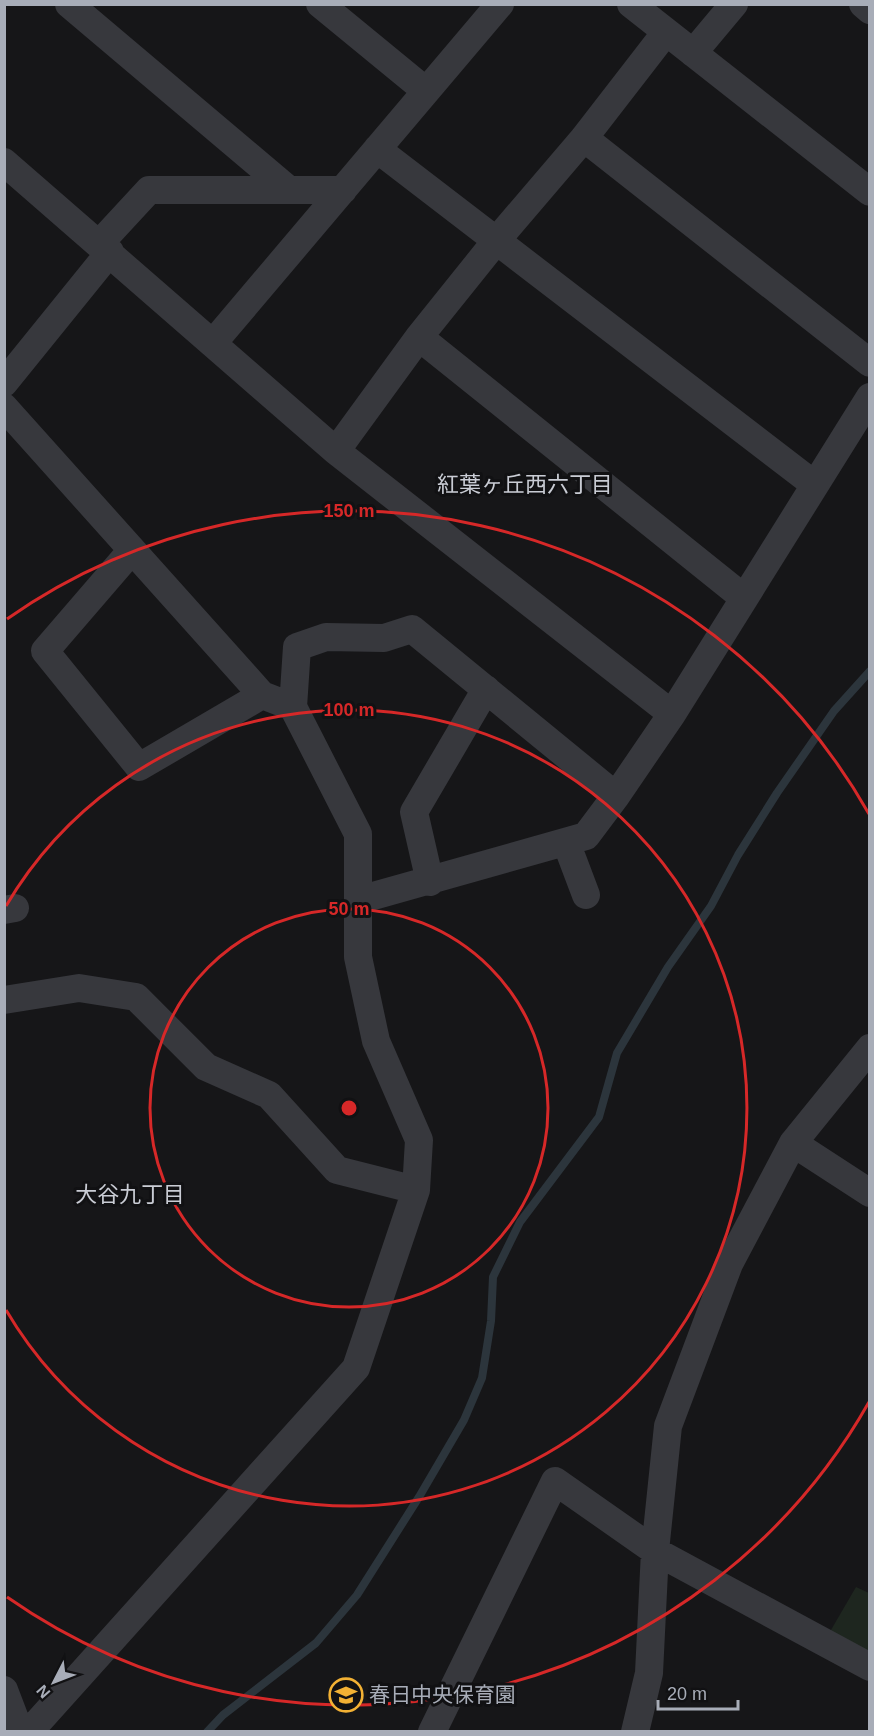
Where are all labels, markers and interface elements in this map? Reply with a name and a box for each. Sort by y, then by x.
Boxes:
district label: 紅葉ヶ丘西六丁目 [437,472,613,497]
text: 150 m [323,501,375,521]
text: 100 m [323,700,375,720]
text: 50 m [328,899,370,919]
centre of rings [339,1098,359,1118]
district label: 大谷九丁目 [75,1182,185,1207]
north arrow [24,1652,84,1712]
scale bar [658,1673,738,1711]
school or university icon: 春日中央保育園 [328,1677,364,1713]
text: N [33,1682,53,1702]
place label: 春日中央保育園 [369,1683,516,1706]
text: 20 m [667,1684,707,1704]

